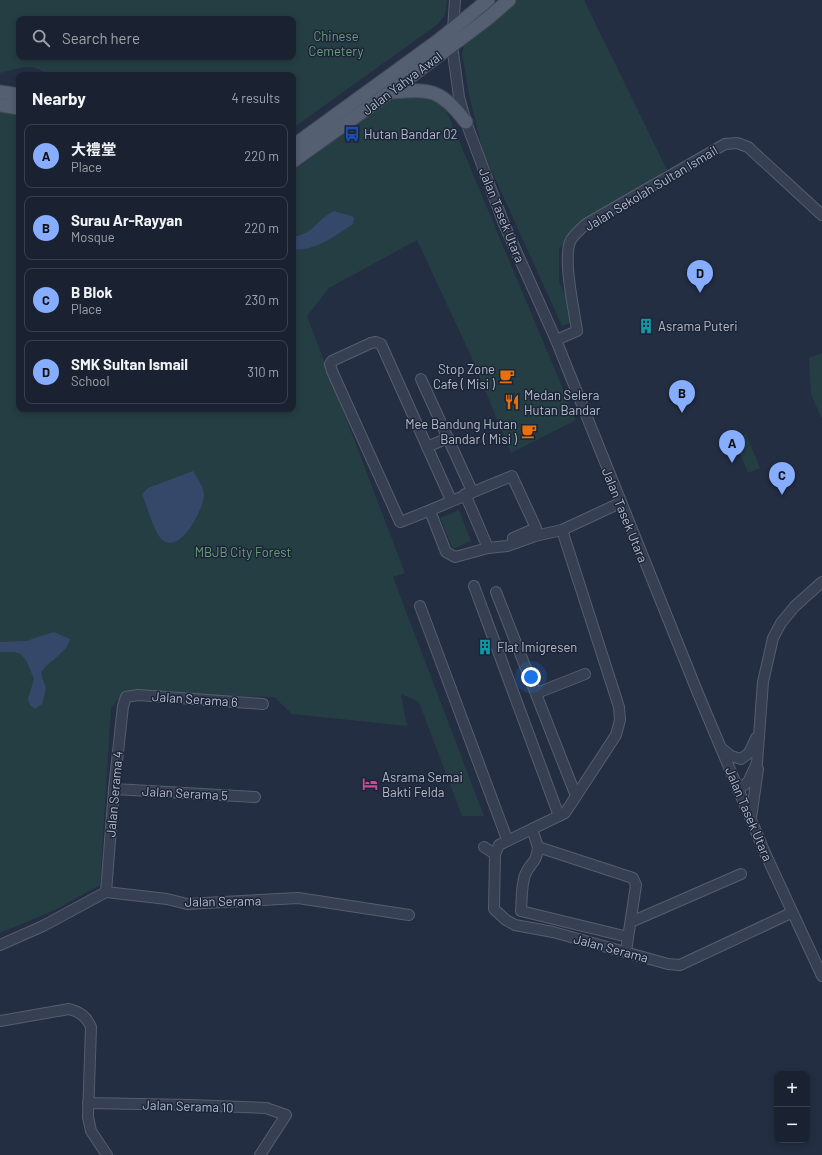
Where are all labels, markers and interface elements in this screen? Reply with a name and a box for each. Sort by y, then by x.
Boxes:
search box [16,16,296,60]
icon: search [30,27,52,49]
park label: Chinese Cemetery [309,28,363,59]
text: Search here [62,29,140,47]
street label: Jalan Yahya Awal [359,48,445,118]
text: Nearby [32,88,86,108]
text: 4 results [232,90,280,106]
bus stop icon: Hutan Bandar 02 [343,125,361,143]
place label: Hutan Bandar 02 [364,126,458,142]
text: 大禮堂 [71,140,116,158]
street label: Jalan Sekolah Sultan Ismail [582,142,720,234]
text: A [42,148,50,164]
text: 220 m [244,148,279,164]
text: Place [71,159,102,175]
street label: Jalan Tasek Utara [476,165,528,265]
text: Surau Ar-Rayyan [71,211,182,229]
text: B [42,220,50,236]
text: 220 m [244,220,279,236]
text: Mosque [71,229,115,245]
pin: D [687,260,713,293]
text: B Blok [71,283,113,301]
text: C [42,292,50,308]
text: 230 m [245,292,279,308]
text: Place [71,301,102,317]
building icon: Asrama Puteri [637,317,655,335]
place label: Asrama Puteri [658,318,738,334]
text: SMK Sultan Ismail [71,355,188,373]
place label: Stop Zone Cafe ( Misi ) [433,361,496,392]
text: D [42,364,50,380]
text: 310 m [247,364,279,380]
cafe icon: Stop Zone Cafe ( Misi ) [498,367,516,385]
text: School [71,373,109,389]
pin: B [669,380,695,413]
place label: Medan Selera Hutan Bandar [524,387,601,418]
restaurant icon: Medan Selera Hutan Bandar [503,393,521,411]
place label: Mee Bandung Hutan Bandar ( Misi ) [405,416,518,447]
cafe icon: Mee Bandung Hutan Bandar ( Misi ) [520,422,538,440]
pin: A [719,430,745,463]
pin: C [769,462,795,495]
street label: Jalan Tasek Utara [599,465,651,565]
park label: MBJB City Forest [195,544,291,560]
building icon: Flat Imigresen [476,638,494,656]
place label: Flat Imigresen [497,639,577,655]
your location [521,667,541,687]
street label: Jalan Serama 6 [152,688,239,710]
street label: Jalan Serama 4 [102,750,126,838]
street label: Jalan Tasek Utara [722,765,776,863]
place label: Asrama Semai Bakti Felda [382,769,463,800]
hotel icon: Asrama Semai Bakti Felda [361,775,379,793]
street label: Jalan Serama 5 [142,783,229,803]
street label: Jalan Serama [185,892,261,910]
street label: Jalan Serama [572,930,650,966]
map controls [774,1071,810,1143]
button: + [774,1071,810,1107]
street label: Jalan Serama 10 [142,1096,234,1116]
button: − [774,1107,810,1143]

